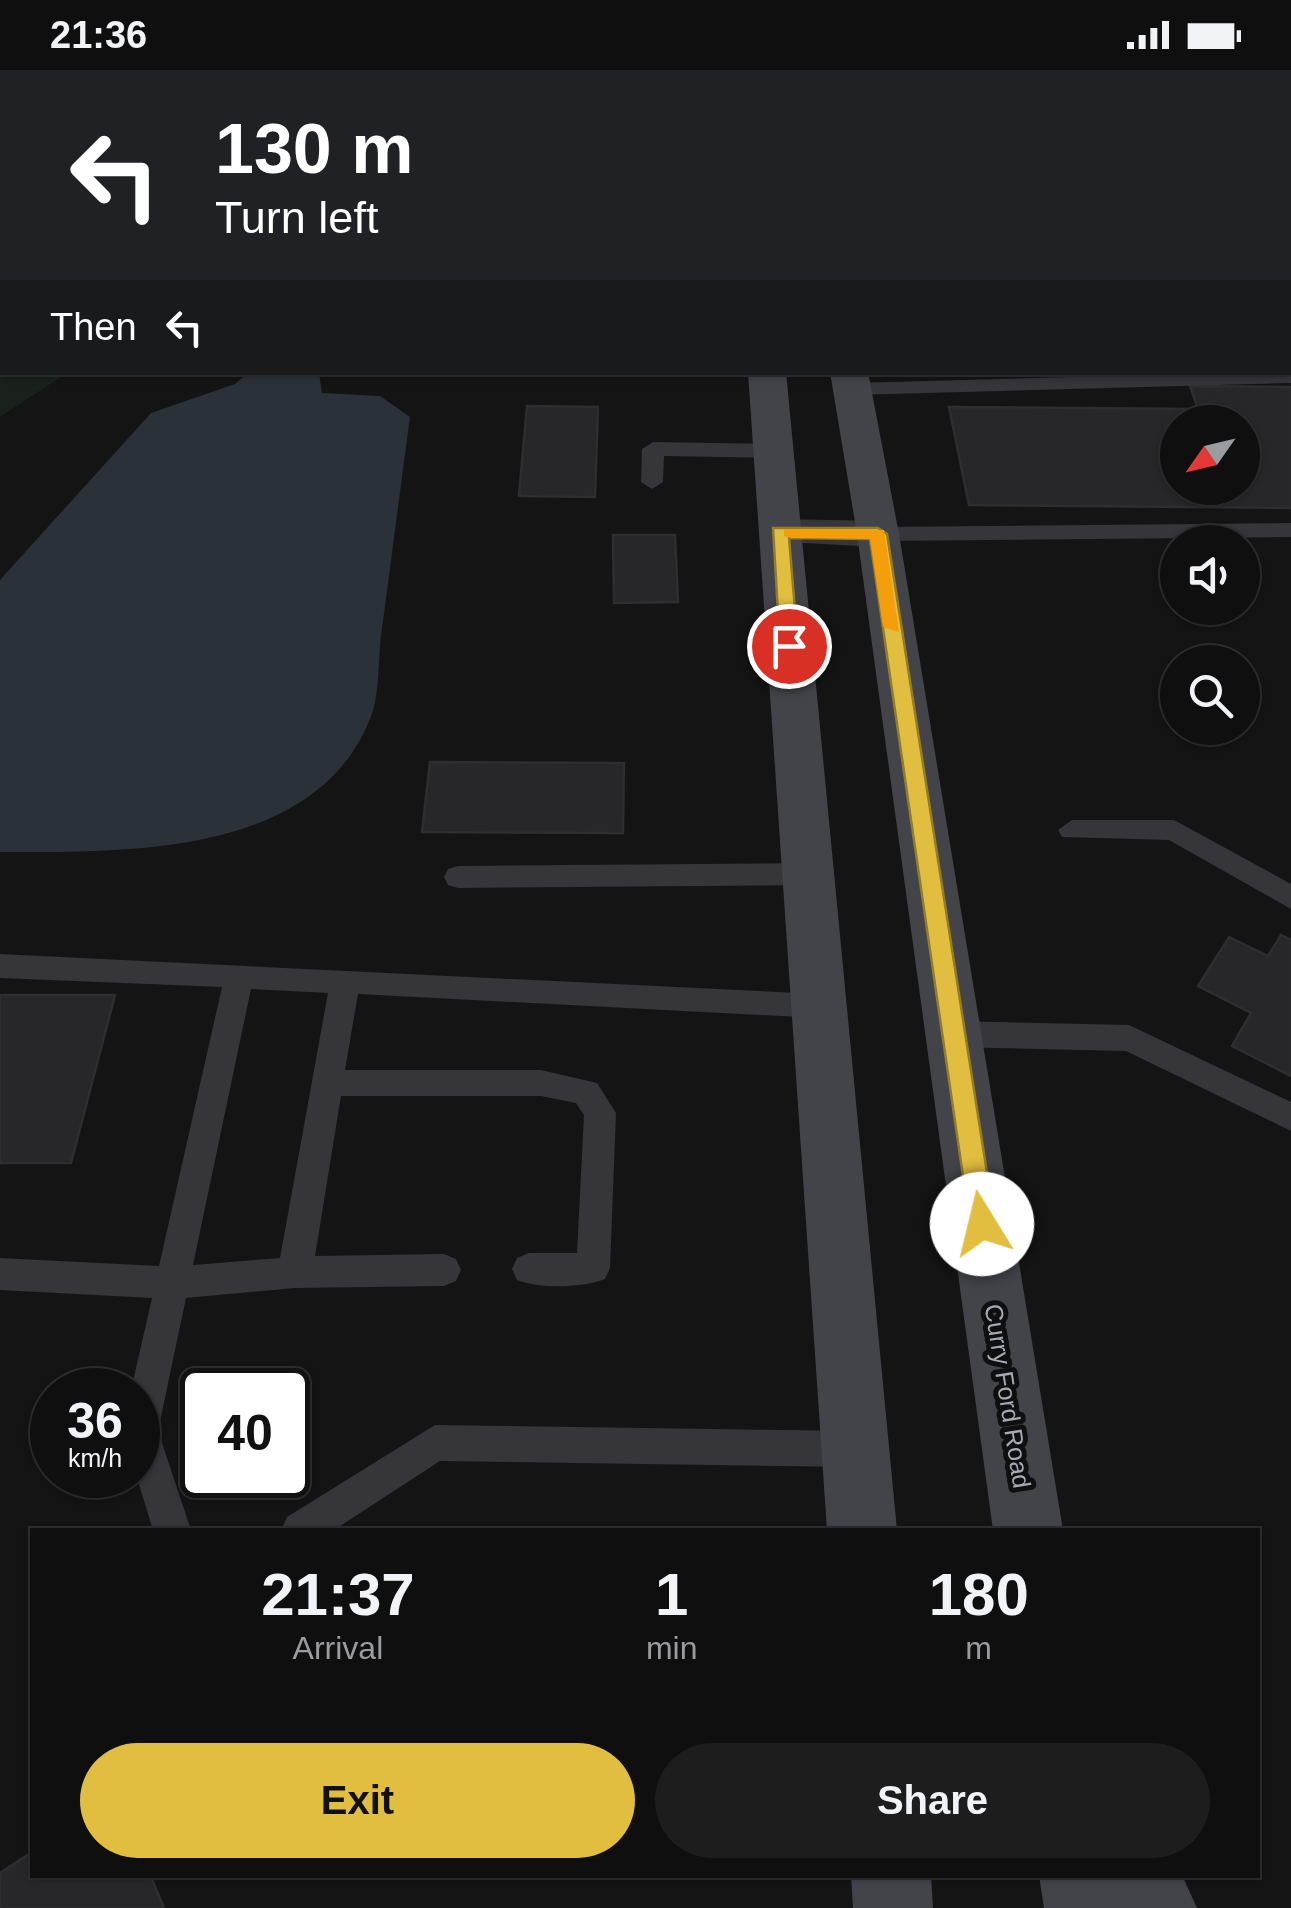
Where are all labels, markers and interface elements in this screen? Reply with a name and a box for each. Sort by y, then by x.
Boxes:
text: 21:36 [50,14,147,56]
icon: left [50,110,180,240]
text: 130 m [215,110,413,188]
text: Turn left [215,192,378,243]
icon: left [157,300,212,355]
text: Then [50,306,137,348]
north arrow [1160,405,1260,505]
map controls [1160,405,1260,745]
button: sound [1160,525,1260,625]
pin [747,604,832,689]
icon: arrive [762,619,817,674]
button: search [1160,645,1260,745]
position arrow [930,1172,1034,1276]
street label: Curry Ford Road [980,1302,1036,1490]
speed limit sign: 40 [180,1368,310,1498]
text: 36 [67,1393,123,1449]
text: km/h [68,1444,122,1472]
text: 21:37 [261,1561,415,1628]
text: 1 [655,1561,688,1628]
text: 180 [929,1561,1029,1628]
text: Arrival [293,1630,383,1666]
text: min [646,1630,697,1666]
text: m [965,1630,992,1666]
button: Exit [80,1743,635,1858]
button: Share [655,1743,1210,1858]

